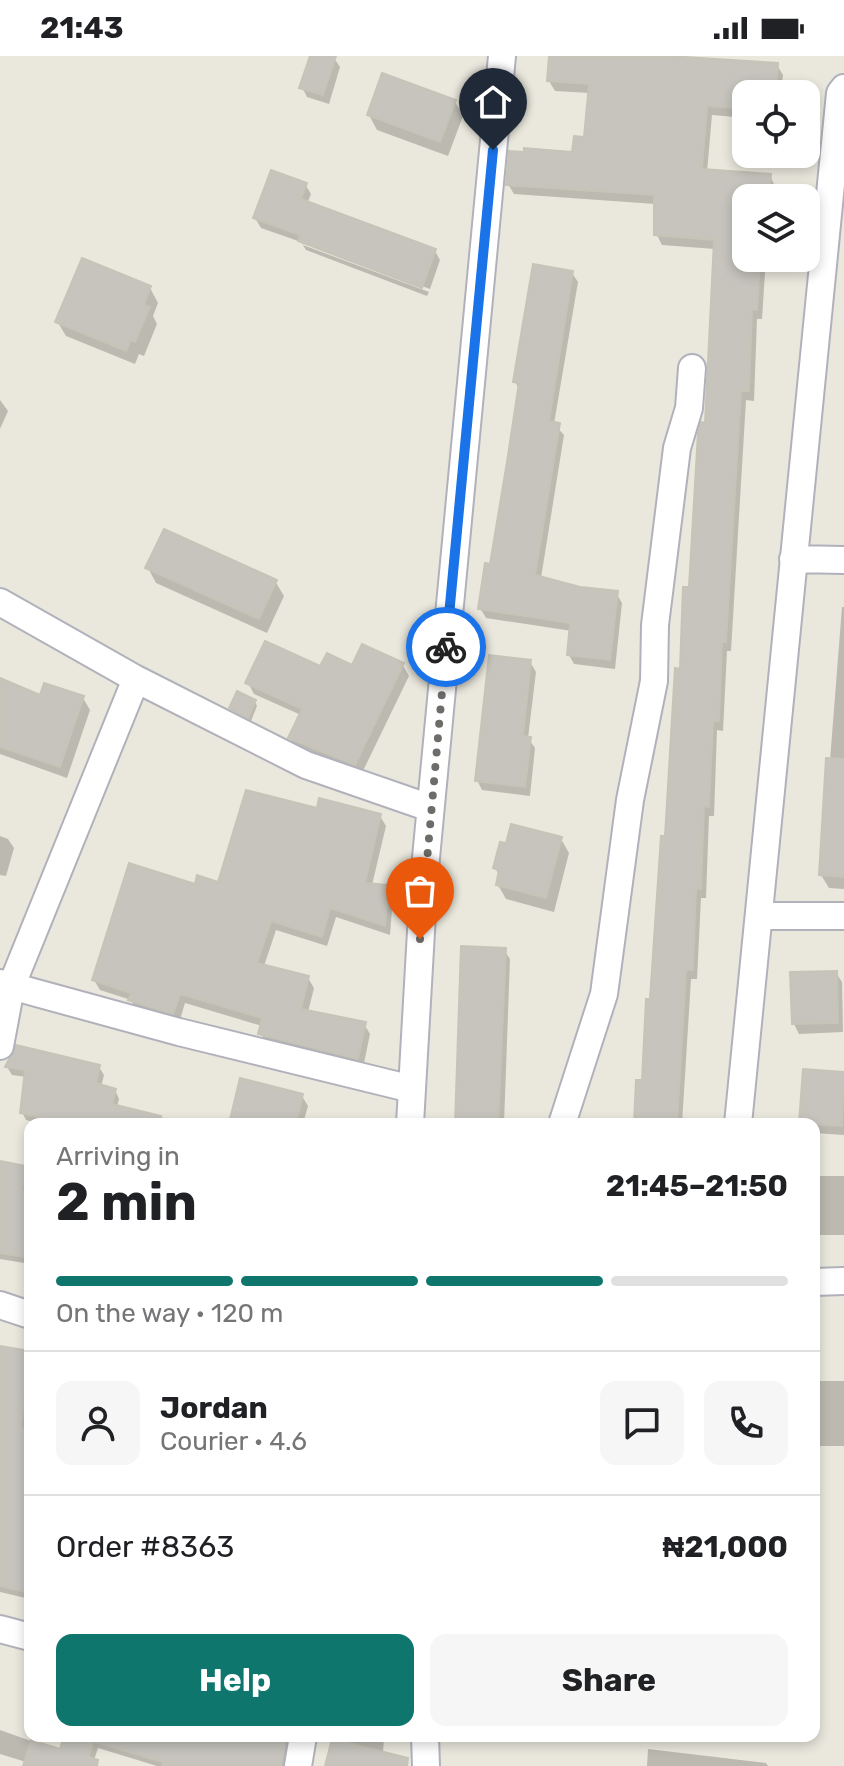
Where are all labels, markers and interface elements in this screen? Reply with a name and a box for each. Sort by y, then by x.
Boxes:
text: 21:43 [40,10,123,46]
pin [459,68,527,150]
icon: home [471,80,515,124]
map controls [732,80,820,272]
button: locate [732,80,820,168]
button: layers [732,184,820,272]
courier [406,607,486,687]
icon: bike [424,625,468,669]
pin [386,857,454,939]
icon: bag [398,869,442,913]
text: Arriving in [56,1141,180,1172]
text: 21:45–21:50 [606,1168,788,1204]
text: 2 min [56,1171,197,1233]
text: On the way · 120 m [56,1298,283,1329]
button: person [56,1381,140,1465]
button: chat [600,1381,684,1465]
button: phone [704,1381,788,1465]
text: Jordan [160,1390,268,1426]
text: Courier · 4.6 [160,1426,307,1457]
text: Order #8363 [56,1529,234,1565]
text: ₦21,000 [663,1529,788,1565]
button: Help [56,1634,414,1726]
button: Share [430,1634,788,1726]

